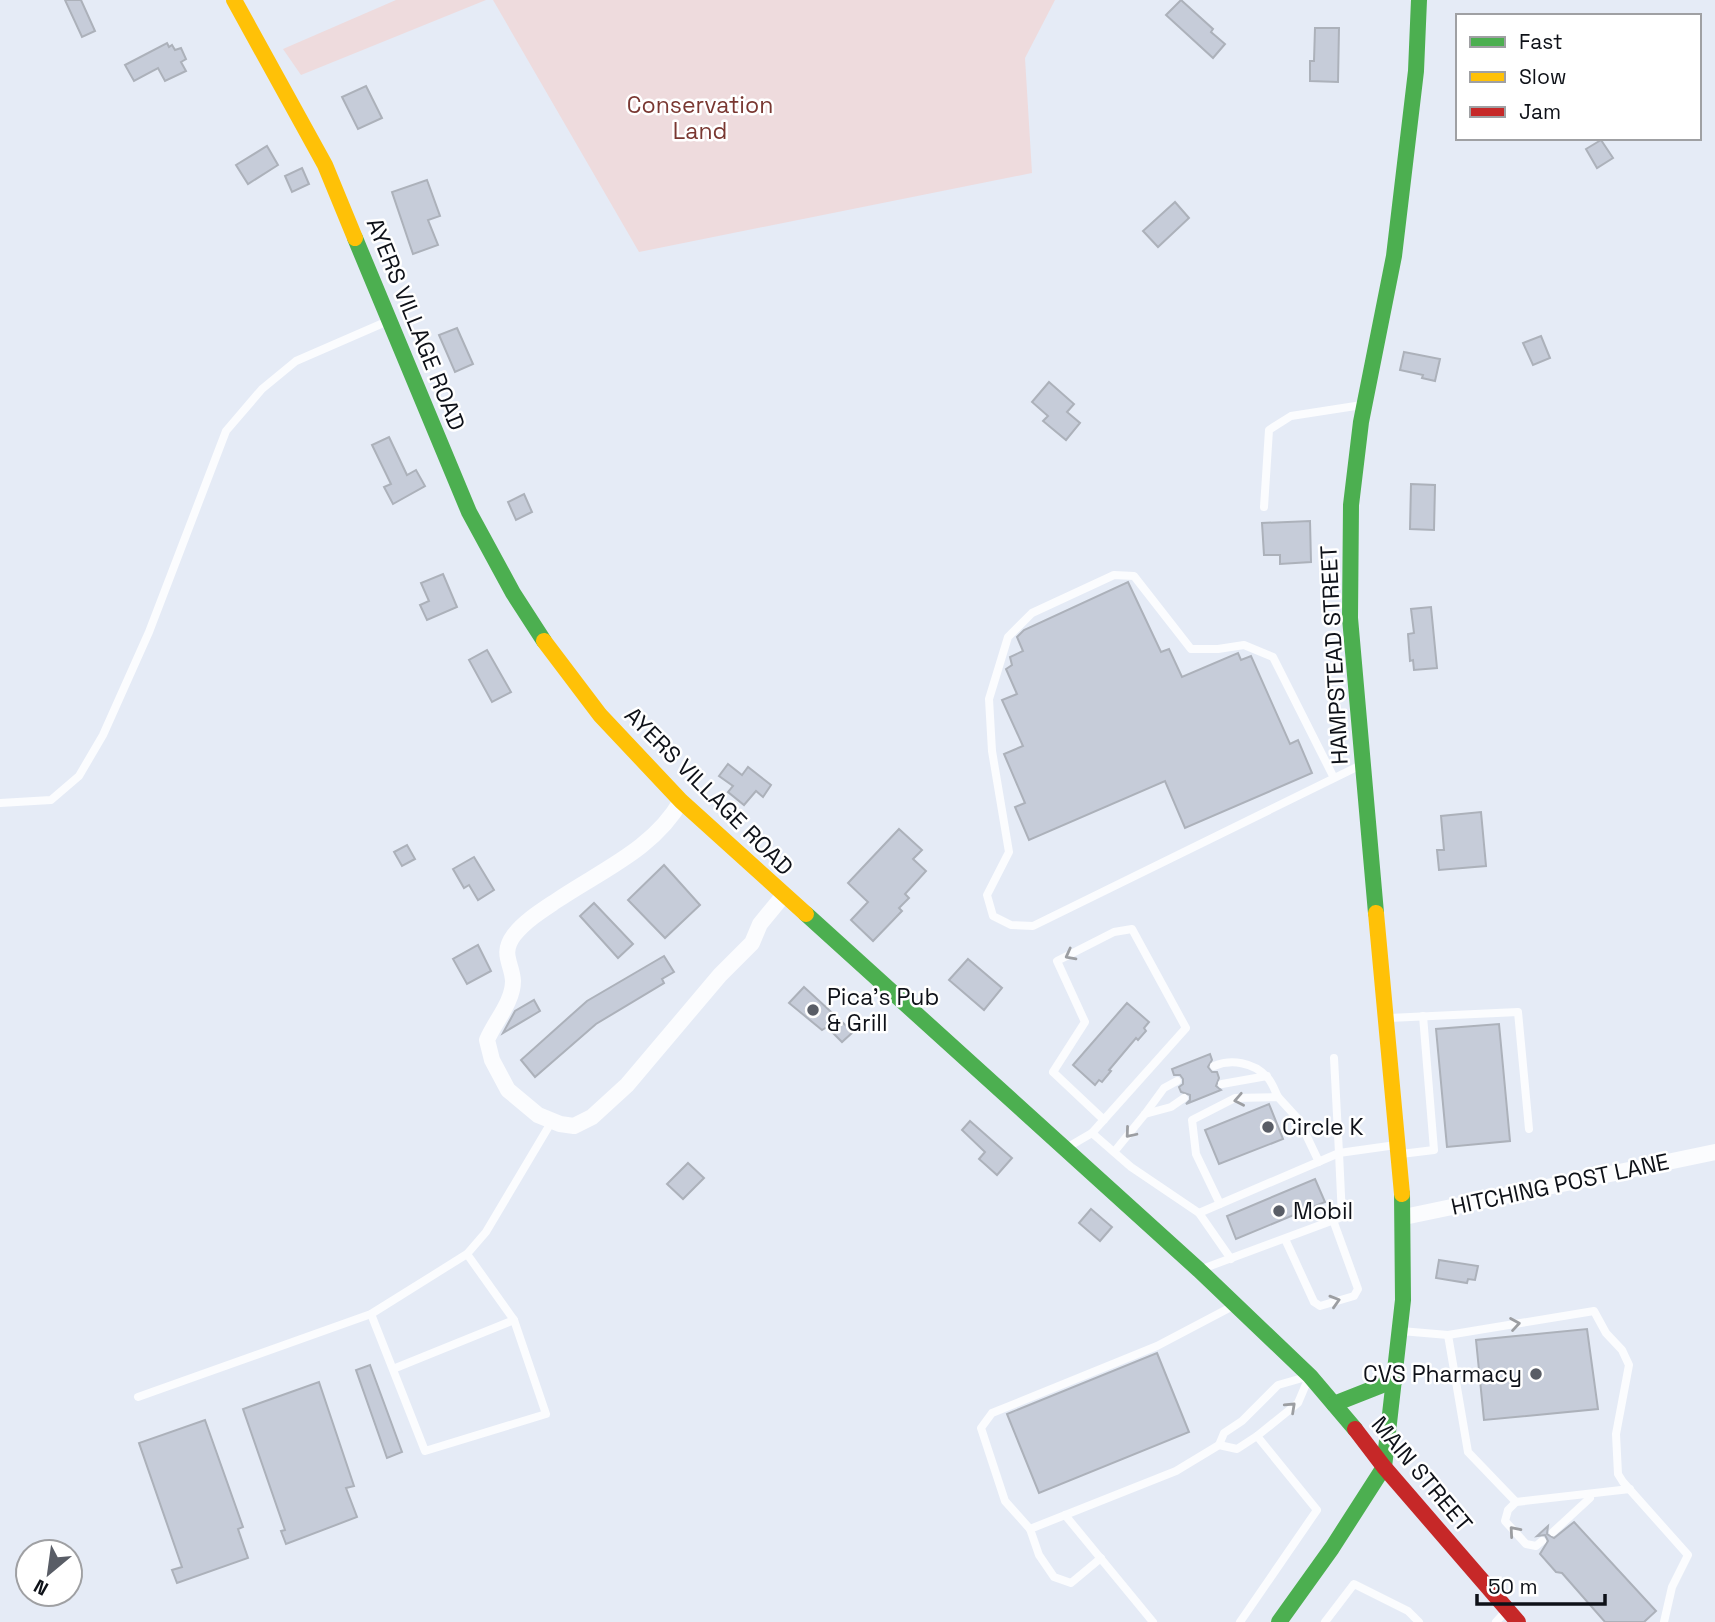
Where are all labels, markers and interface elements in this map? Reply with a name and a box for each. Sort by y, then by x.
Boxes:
legend [1456,14,1701,140]
text: Fast [1519,28,1563,55]
text: Slow [1519,63,1567,90]
park label: Conservation Land [627,90,773,146]
text: Jam [1519,98,1561,125]
street label: AYERS VILLAGE ROAD [360,213,472,435]
street label: HAMPSTEAD STREET [1313,545,1355,765]
street label: AYERS VILLAGE ROAD [618,700,800,882]
one-way arrow [1064,947,1077,960]
place label: Pica's Pub & Grill [827,982,939,1038]
marker: Pica's Pub & Grill [805,1002,821,1018]
one-way arrow [1233,1091,1245,1106]
place label: Circle K [1282,1112,1364,1142]
marker: Circle K [1260,1119,1276,1135]
one-way arrow [1126,1125,1138,1138]
street label: HITCHING POST LANE [1448,1146,1672,1222]
place label: Mobil [1293,1196,1353,1226]
marker: Mobil [1271,1203,1287,1219]
one-way arrow [1328,1295,1340,1310]
one-way arrow [1509,1317,1521,1332]
place label: CVS Pharmacy [1363,1359,1522,1389]
marker: CVS Pharmacy [1528,1366,1544,1382]
one-way arrow [1283,1403,1296,1416]
street label: MAIN STREET [1365,1410,1479,1538]
one-way arrow [1510,1526,1522,1539]
north arrow [14,1538,84,1608]
scale bar [1477,1562,1605,1606]
text: N [29,1573,53,1601]
text: 50 m [1488,1573,1538,1600]

